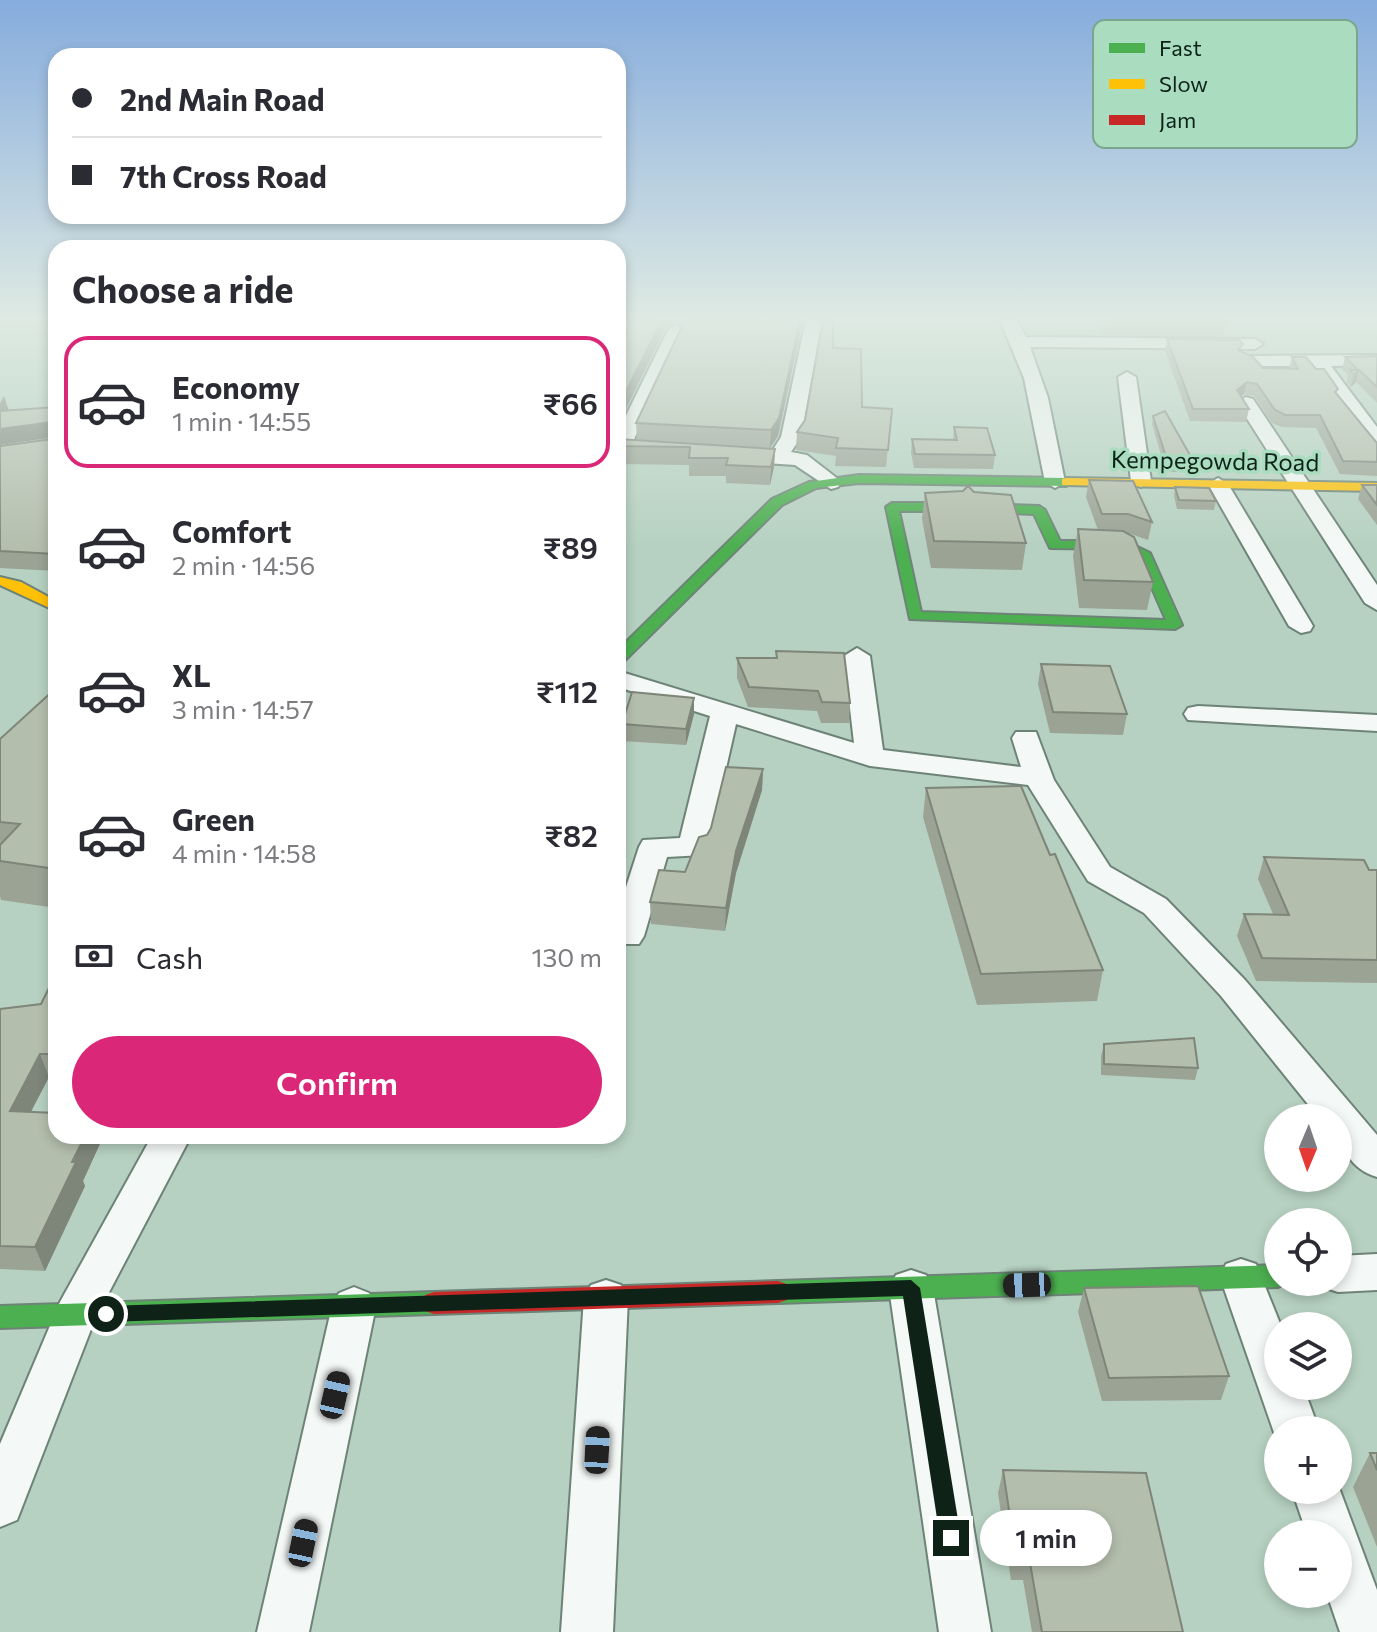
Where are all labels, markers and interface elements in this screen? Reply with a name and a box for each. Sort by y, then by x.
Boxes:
legend [1093,20,1357,148]
text: Fast [1159,34,1202,61]
text: Slow [1159,70,1208,97]
text: 2nd Main Road [120,80,325,117]
text: Jam [1159,106,1196,133]
text: 7th Cross Road [120,157,327,194]
text: Choose a ride [72,266,293,310]
icon: car [76,366,148,438]
text: Economy [172,368,300,405]
text: ₹66 [543,384,598,421]
text: 1 min · 14:55 [172,405,311,436]
street label: Kempegowda Road [1111,444,1319,476]
icon: car [76,510,148,582]
text: Comfort [172,512,291,549]
text: ₹89 [543,528,598,565]
text: 2 min · 14:56 [172,549,315,580]
icon: car [76,654,148,726]
text: XL [172,656,211,693]
text: ₹112 [536,672,598,709]
text: 3 min · 14:57 [172,693,314,724]
icon: car [76,798,148,870]
text: Green [172,800,255,837]
text: ₹82 [544,816,598,853]
text: 4 min · 14:58 [172,837,317,868]
icon: cash [72,934,116,978]
text: Cash [136,938,203,975]
text: 130 m [531,941,602,972]
button: Confirm [72,1036,602,1128]
north arrow [1264,1104,1352,1192]
map controls [1264,1104,1352,1608]
button: locate [1264,1208,1352,1296]
car [1003,1272,1051,1298]
route start [88,1296,124,1332]
button: layers [1264,1312,1352,1400]
car [318,1369,352,1421]
button: + [1264,1416,1352,1504]
car [584,1425,610,1475]
callout: 1 min [979,1510,1111,1566]
car [286,1517,320,1569]
route end [933,1520,969,1556]
button: − [1264,1520,1352,1608]
text: 1 min [1015,1522,1077,1553]

